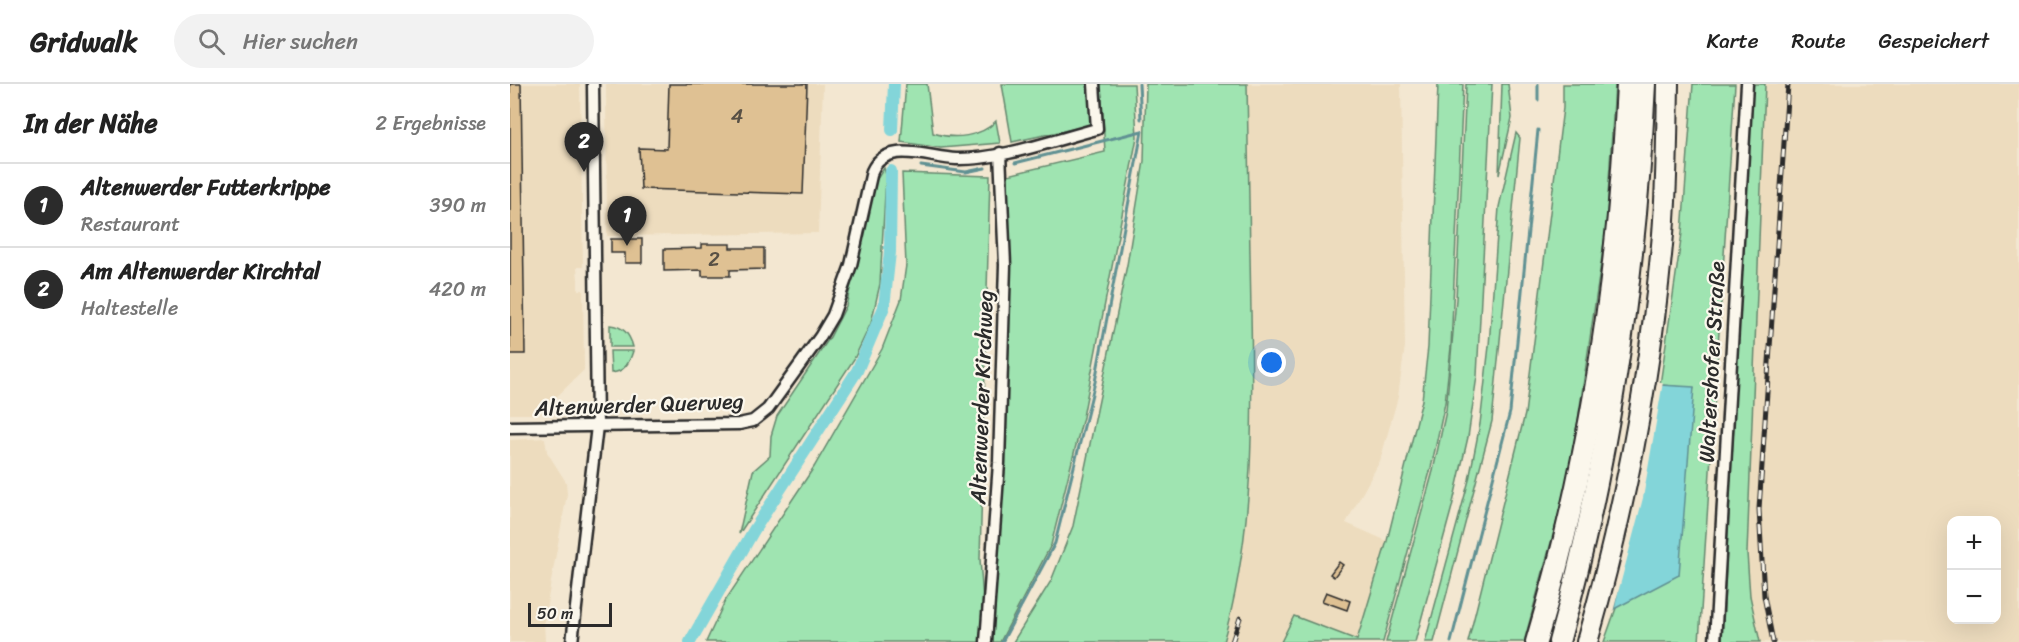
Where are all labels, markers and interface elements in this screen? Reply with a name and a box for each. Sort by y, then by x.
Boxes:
search box [174,14,594,68]
text: Gridwalk [30,17,138,66]
text: Hier suchen [243,22,358,61]
text: Karte [1707,22,1758,60]
text: Route [1791,22,1845,60]
text: Gespeichert [1878,22,1989,60]
icon: search [195,25,228,58]
house number: 4 [731,99,743,134]
text: In der Nähe [24,100,158,146]
text: 2 Ergebnisse [376,106,486,141]
pin: 2 [564,122,604,172]
text: Altenwerder Futterkrippe [81,168,331,207]
text: 1 [39,188,48,223]
text: 390 m [430,188,486,223]
pin: 1 [608,196,646,246]
text: Restaurant [81,207,180,242]
house number: 2 [708,242,720,277]
text: Am Altenwerder Kirchtal [81,252,320,291]
street label: Waltershofer Straße [1687,260,1736,464]
text: 2 [38,272,49,307]
text: 420 m [429,272,486,307]
street label: Altenwerder Kirchweg [958,289,1005,506]
text: Haltestelle [81,291,178,326]
your location [1257,348,1286,377]
street label: Altenwerder Querweg [533,381,744,428]
map controls [1947,516,2001,624]
button: + [1947,516,2001,570]
button: − [1947,570,2001,624]
text: 50 m [537,599,573,628]
scale bar [528,600,612,628]

